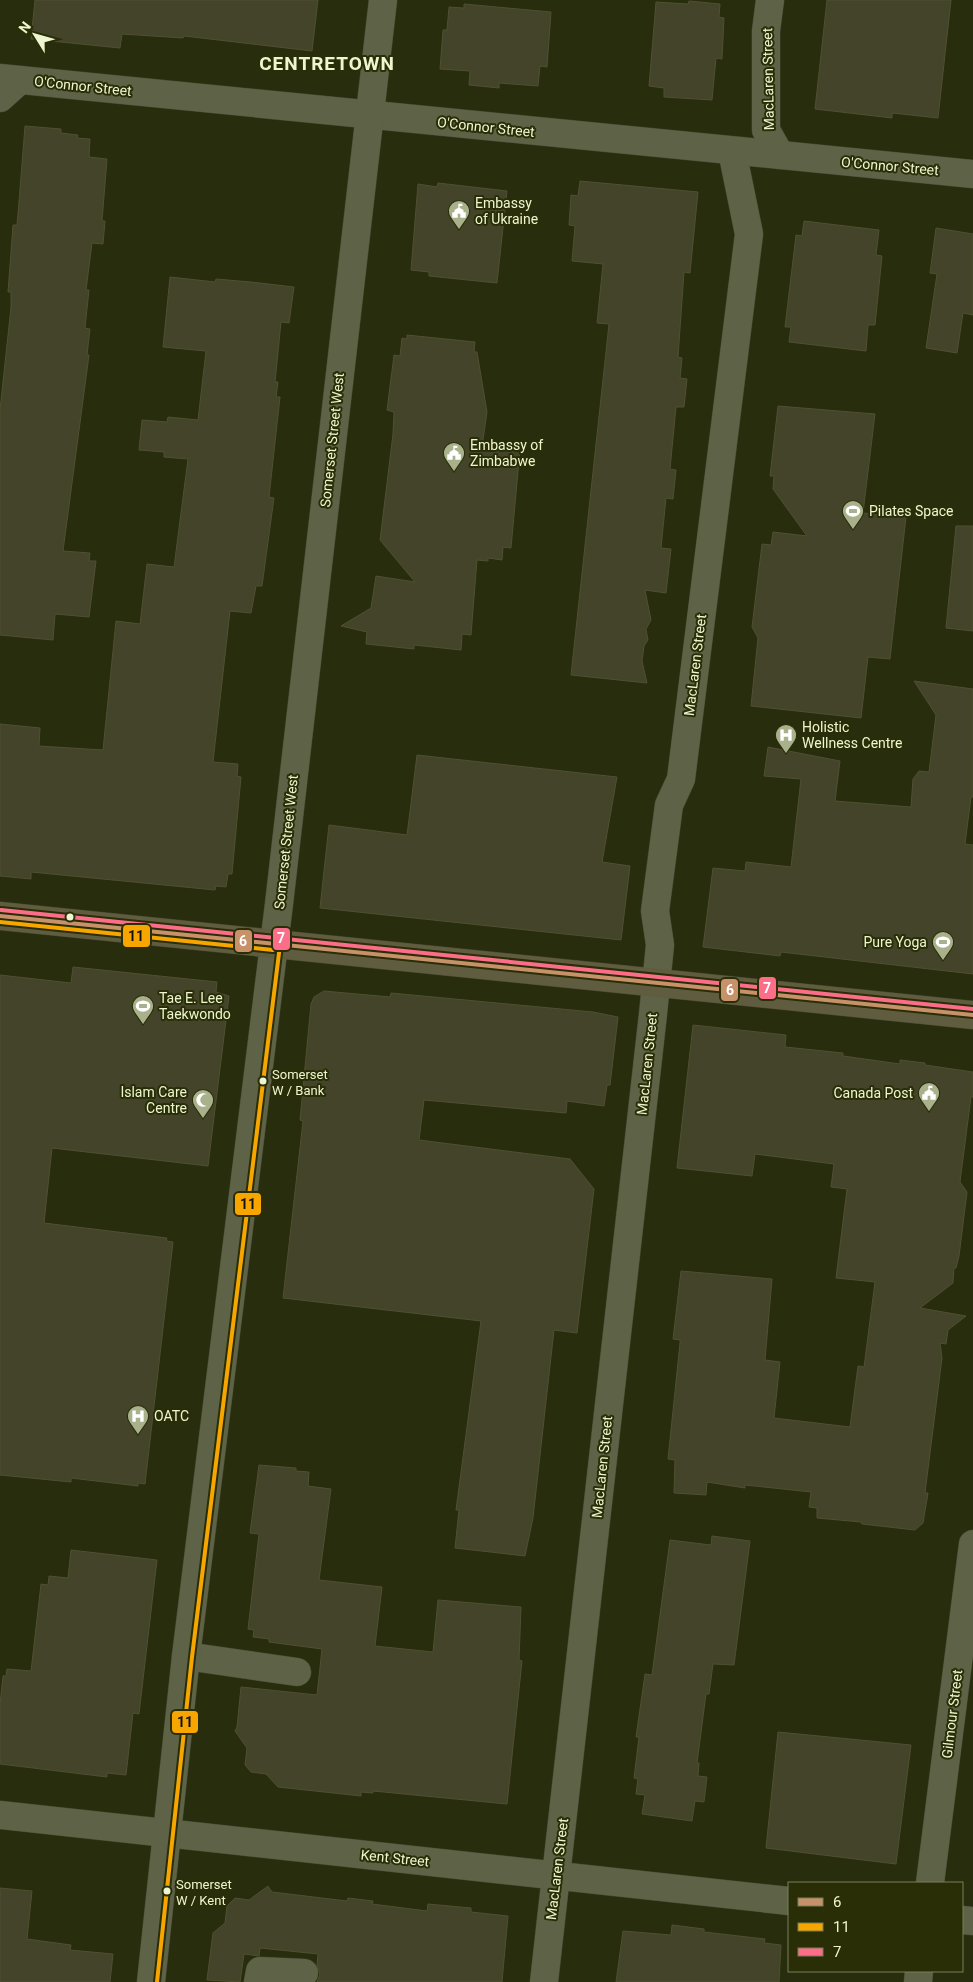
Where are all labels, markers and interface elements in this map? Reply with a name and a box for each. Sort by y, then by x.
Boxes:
north arrow [10,10,60,60]
text: N [15,18,34,36]
street label: MacLaren Street [759,27,777,130]
district label: CENTRETOWN [259,52,395,75]
street label: O'Connor Street [34,73,133,99]
street label: O'Connor Street [437,114,536,140]
street label: O'Connor Street [841,154,940,178]
place label: Embassy of Ukraine [475,195,538,227]
public building icon: Embassy of Ukraine [447,199,471,230]
street label: Somerset Street West [317,371,347,508]
place label: Embassy of Zimbabwe [470,437,543,469]
public building icon: Embassy of Zimbabwe [442,441,466,472]
sports icon: Pilates Space [841,499,865,530]
place label: Pilates Space [869,503,954,519]
street label: MacLaren Street [681,613,709,717]
place label: Holistic Wellness Centre [802,719,902,751]
hospital icon: Holistic Wellness Centre [774,723,798,754]
street label: Somerset Street West [271,773,301,910]
unlabelled marker [65,912,75,922]
line badge: 11 [122,924,151,948]
line badge: 7 [272,927,291,951]
text: 11 [128,928,144,944]
line badge: 6 [234,929,253,953]
text: 7 [277,930,285,946]
sports icon: Pure Yoga [931,930,955,961]
text: 6 [239,933,247,949]
place label: Pure Yoga [864,934,927,950]
line badge: 7 [758,976,777,1000]
line badge: 6 [720,978,739,1002]
text: 7 [763,980,771,996]
text: 6 [726,982,734,998]
place label: Tae E. Lee Taekwondo [159,990,231,1022]
sports icon: Tae E. Lee Taekwondo [131,994,155,1025]
street label: MacLaren Street [634,1012,660,1116]
place label: Somerset W / Bank [272,1067,328,1098]
marker: Somerset W / Bank [258,1076,268,1086]
public building icon: Canada Post [917,1081,941,1112]
place label: Islam Care Centre [120,1084,187,1116]
place label: Canada Post [833,1085,913,1101]
mosque icon: Islam Care Centre [191,1088,215,1119]
line badge: 11 [234,1192,262,1216]
text: 11 [240,1196,256,1212]
hospital icon: OATC [126,1404,150,1435]
place label: OATC [154,1408,189,1424]
street label: MacLaren Street [589,1415,615,1519]
street label: Gilmour Street [939,1668,965,1759]
line badge: 11 [171,1710,199,1734]
text: 11 [177,1714,193,1730]
street label: MacLaren Street [543,1817,571,1921]
street label: Kent Street [360,1846,430,1870]
place label: Somerset W / Kent [176,1877,232,1908]
legend [788,1882,963,1972]
marker: Somerset W / Kent [162,1886,172,1896]
text: 6 [833,1893,841,1911]
text: 11 [833,1918,850,1936]
text: 7 [833,1943,841,1961]

